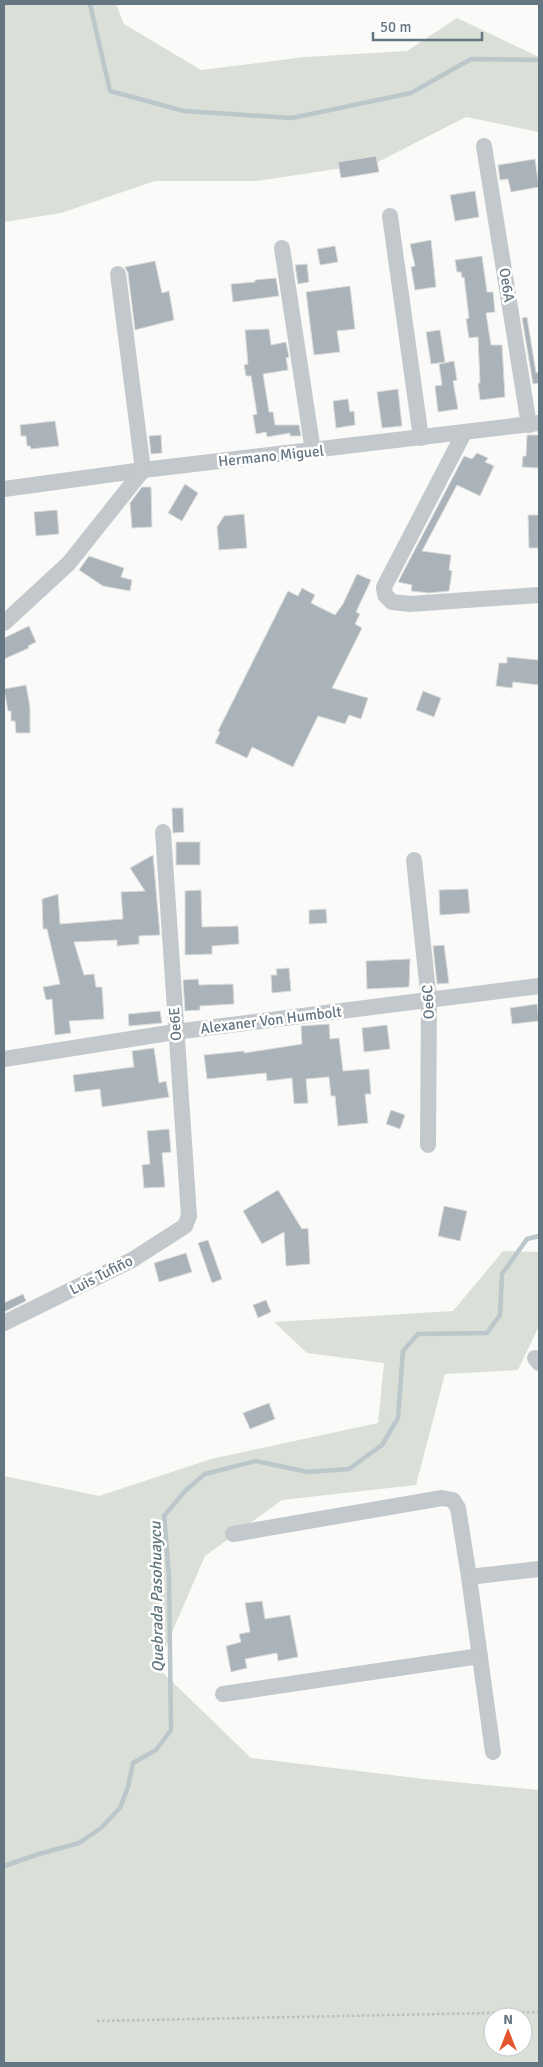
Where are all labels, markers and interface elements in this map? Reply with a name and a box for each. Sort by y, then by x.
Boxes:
scale bar [373,10,482,42]
text: 50 m [380,18,411,36]
street label: Oe6A [495,266,519,304]
street label: Hermano Miguel [217,442,325,470]
street label: Oe6C [418,984,438,1020]
street label: Alexaner Von Humbolt [199,1002,343,1038]
street label: Oe6E [165,1006,185,1042]
street label: Luis Tufiño [66,1251,136,1299]
water label: Quebrada Pasohuaycu [146,1520,168,1672]
north arrow [483,2007,533,2057]
text: N [503,2011,513,2028]

